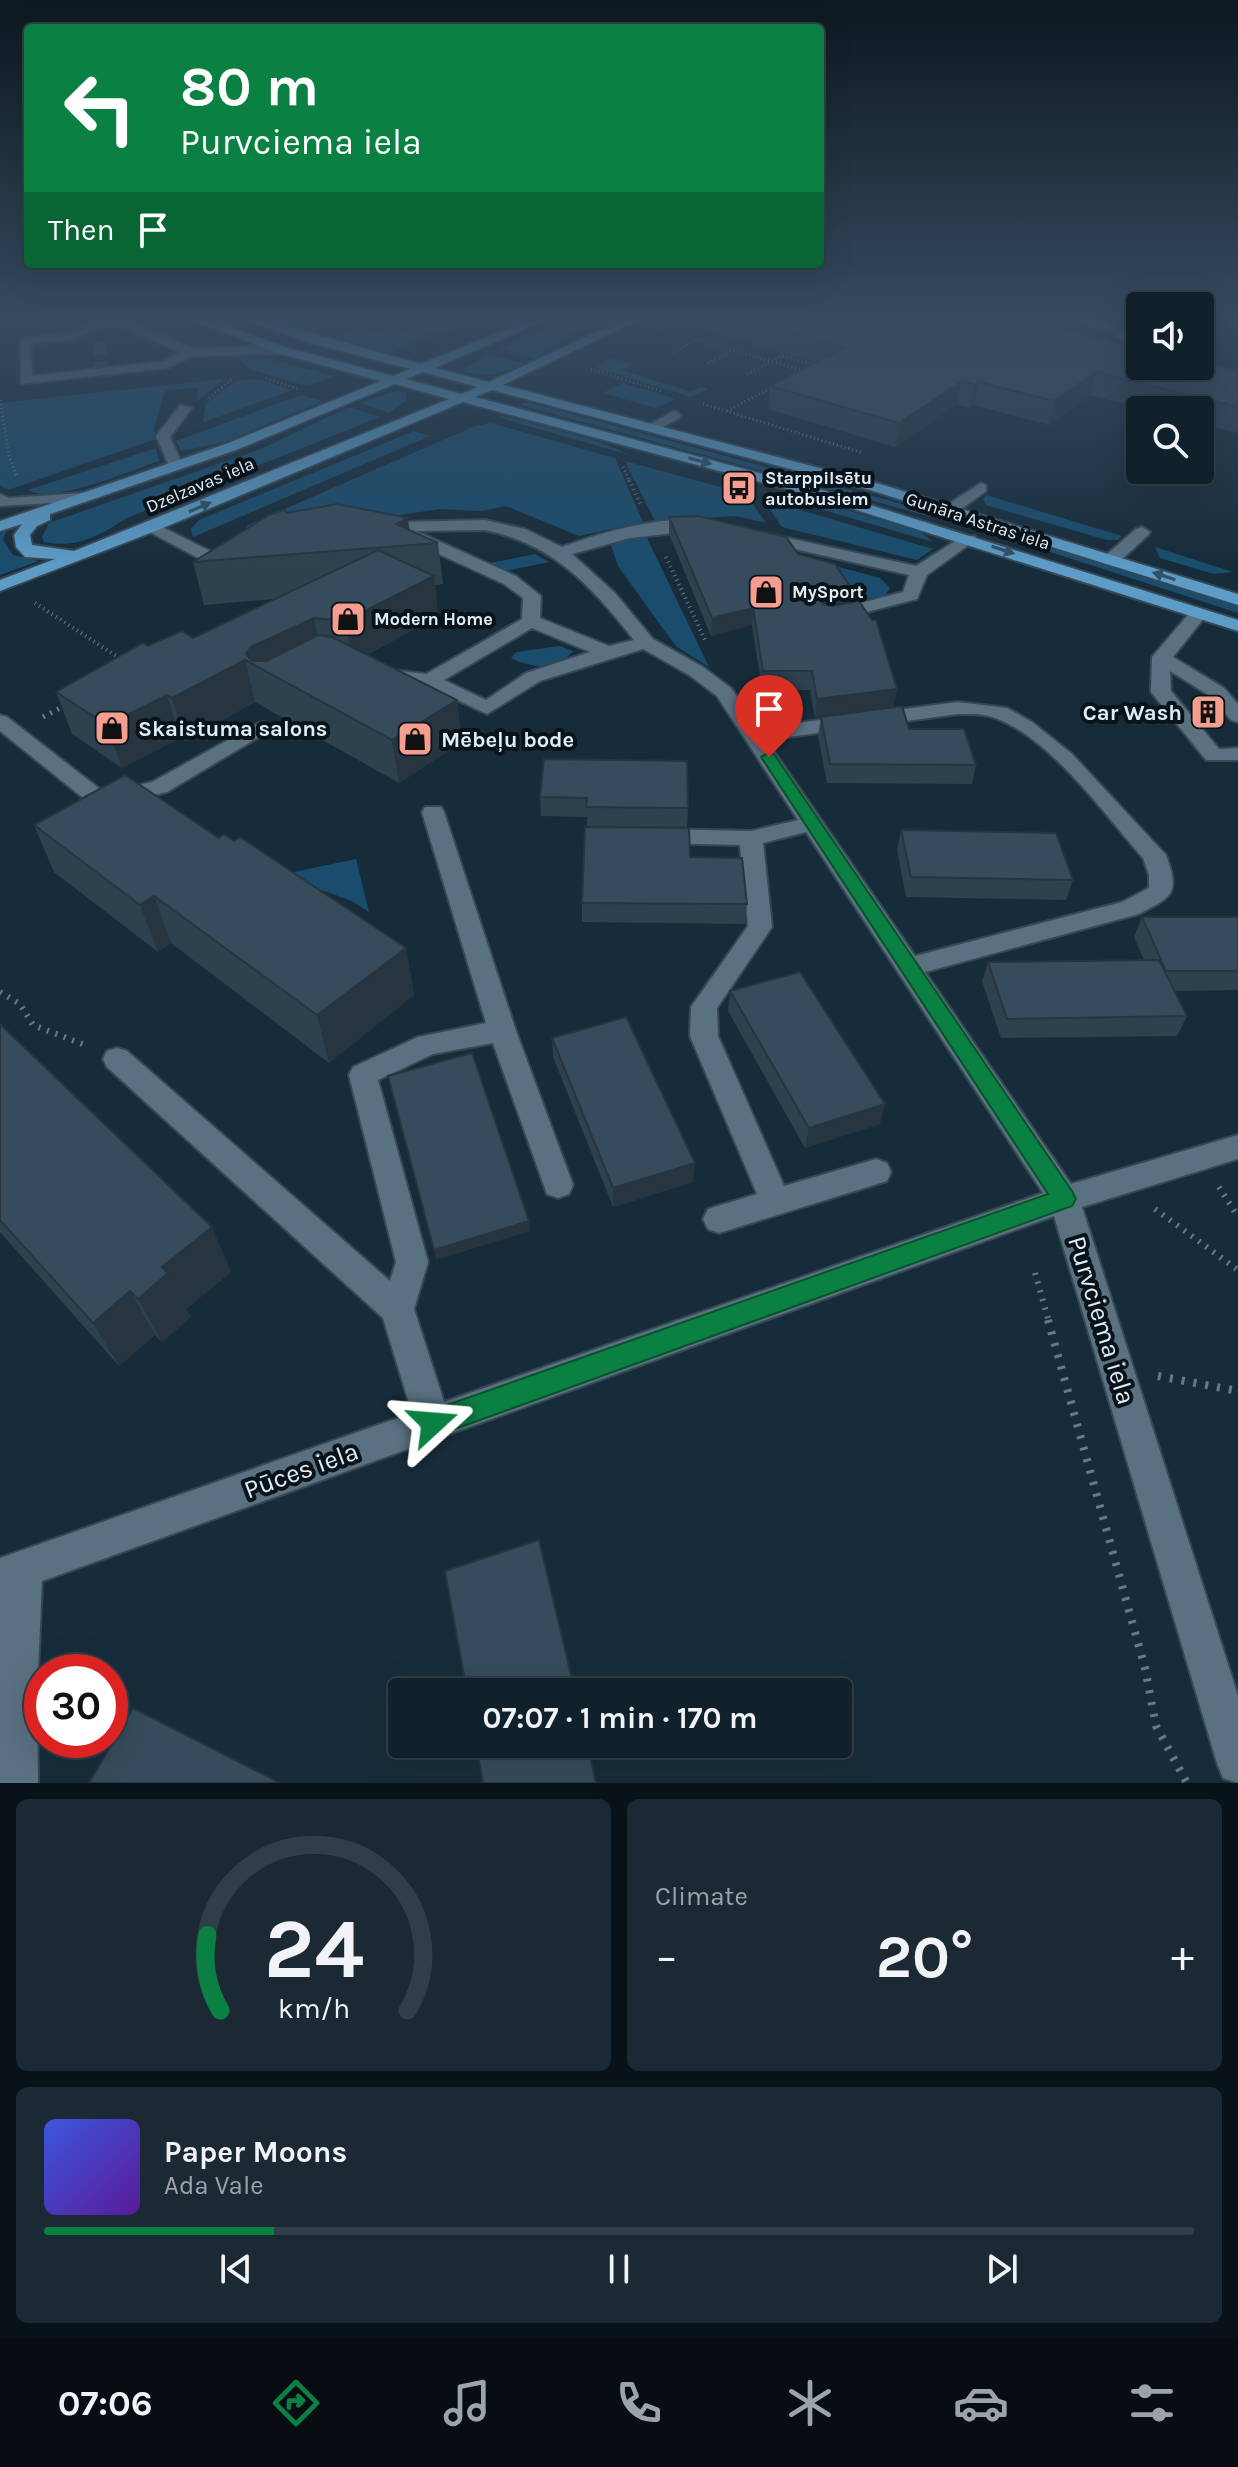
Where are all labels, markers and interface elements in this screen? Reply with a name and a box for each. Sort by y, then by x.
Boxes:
text: 80 m [180,54,319,119]
icon: left [48,56,152,160]
text: Purvciema iela [180,121,422,163]
icon: arrive [131,208,175,252]
text: Then [48,212,115,248]
map controls [1126,292,1214,484]
button: sound [1126,292,1214,380]
button: search [1126,396,1214,484]
street label: Dzelzavas iela [143,452,257,518]
one-way arrow [687,456,712,468]
place label: Starppilsētu autobusiem [765,467,872,510]
bus stop icon: Starppilsētu autobusiem [720,469,758,507]
street label: Gunāra Astras iela [903,487,1053,555]
one-way arrow [188,500,212,513]
one-way arrow [991,544,1015,556]
one-way arrow [1151,570,1175,582]
shop icon: MySport [747,573,785,611]
place label: MySport [792,581,864,603]
shop icon: Modern Home [329,600,367,638]
place label: Modern Home [374,608,493,630]
pin [735,675,803,757]
icon: arrive [747,687,791,731]
building icon: Car Wash [1189,693,1227,731]
place label: Car Wash [1083,700,1182,726]
shop icon: Skaistuma salons [93,709,131,747]
place label: Skaistuma salons [138,716,327,742]
shop icon: Mēbeļu bode [396,720,434,758]
place label: Mēbeļu bode [441,727,574,753]
street label: Purvciema iela [1061,1232,1142,1408]
position arrow [391,1381,475,1465]
street label: Pūces iela [240,1435,363,1505]
speed limit sign: 30 [24,1654,128,1758]
text: 07:07 · 1 min · 170 m [482,1700,758,1736]
text: Climate [655,1881,748,1912]
text: 24 [264,1901,363,1998]
text: 20° [876,1922,973,1992]
text: − [655,1931,678,1982]
text: + [1171,1931,1194,1982]
text: km/h [277,1992,350,2025]
text: Paper Moons [164,2134,347,2170]
text: Ada Vale [164,2170,264,2201]
icon: previous [214,2247,258,2291]
icon: pause [597,2247,641,2291]
icon: next [980,2247,1024,2291]
icon: directions [268,2375,324,2431]
icon: music [439,2375,495,2431]
icon: phone [611,2375,667,2431]
icon: climate [782,2375,838,2431]
icon: car [953,2375,1009,2431]
icon: filters [1124,2375,1180,2431]
text: 07:06 [58,2382,153,2424]

